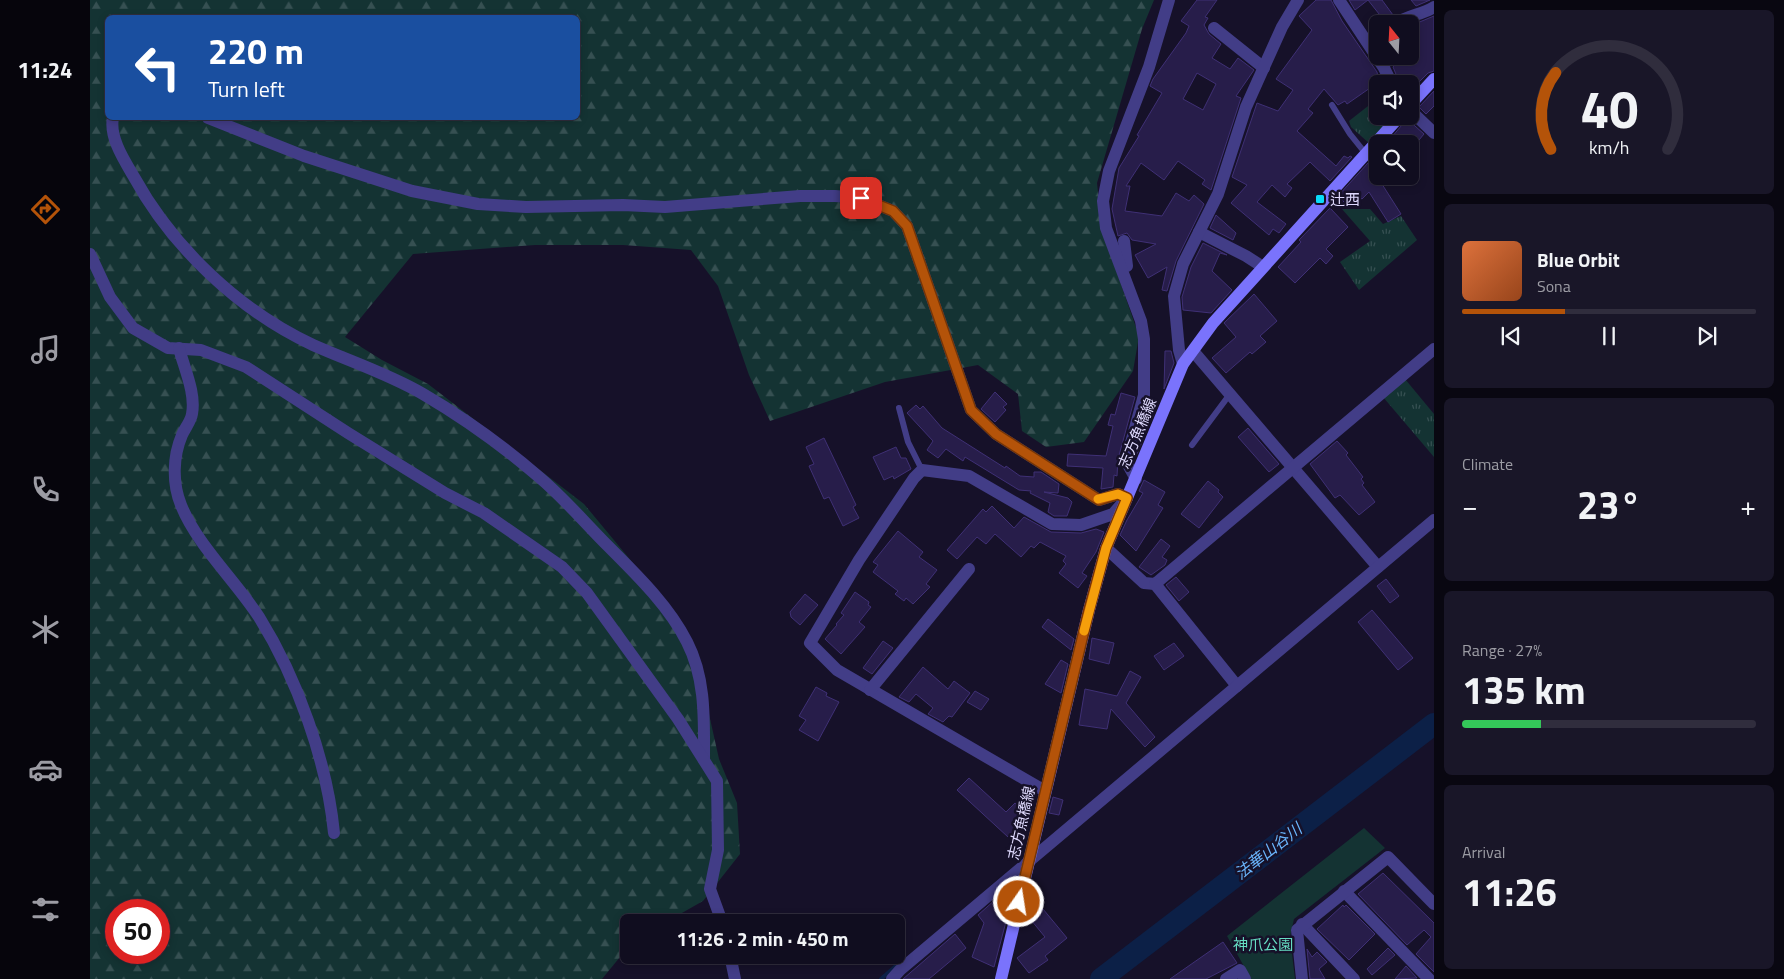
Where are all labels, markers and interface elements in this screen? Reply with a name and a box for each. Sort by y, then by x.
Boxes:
north arrow [1369,15,1419,65]
map controls [1369,15,1419,185]
text: 220 m [208,24,304,78]
icon: left [125,35,190,100]
text: 11:24 [18,53,72,87]
text: 40 [1580,69,1638,148]
text: Turn left [208,72,285,106]
button: sound [1369,75,1419,125]
text: km/h [1589,134,1629,161]
button: search [1369,135,1419,185]
pin [840,177,882,219]
icon: arrive [847,184,875,212]
place label: 辻西 [1330,188,1360,211]
icon: directions [28,192,63,227]
marker: 辻西 [1314,193,1326,205]
text: Blue Orbit [1537,245,1620,274]
text: Sona [1537,274,1571,298]
icon: previous [1497,322,1525,350]
icon: pause [1595,322,1623,350]
icon: next [1693,322,1721,350]
icon: music [28,332,63,367]
street label: 志方魚橋線 [1112,394,1162,472]
text: Climate [1462,452,1513,476]
icon: phone [28,472,63,507]
text: 23° [1577,476,1641,534]
text: − [1462,484,1478,527]
text: + [1740,484,1756,527]
icon: climate [28,612,63,647]
text: Range · 27% [1462,638,1542,662]
text: 135 km [1462,661,1586,719]
icon: car [28,752,63,787]
street label: 志方魚橋線 [1001,784,1041,862]
water label: 法華山谷川 [1229,816,1308,885]
text: Arrival [1462,840,1505,864]
text: 11:26 [1462,863,1557,921]
position arrow [992,875,1044,927]
icon: filters [28,892,63,927]
speed limit sign: 50 [105,899,170,964]
text: 11:26 · 2 min · 450 m [676,924,849,953]
park label: 神爪公園 [1233,933,1293,956]

